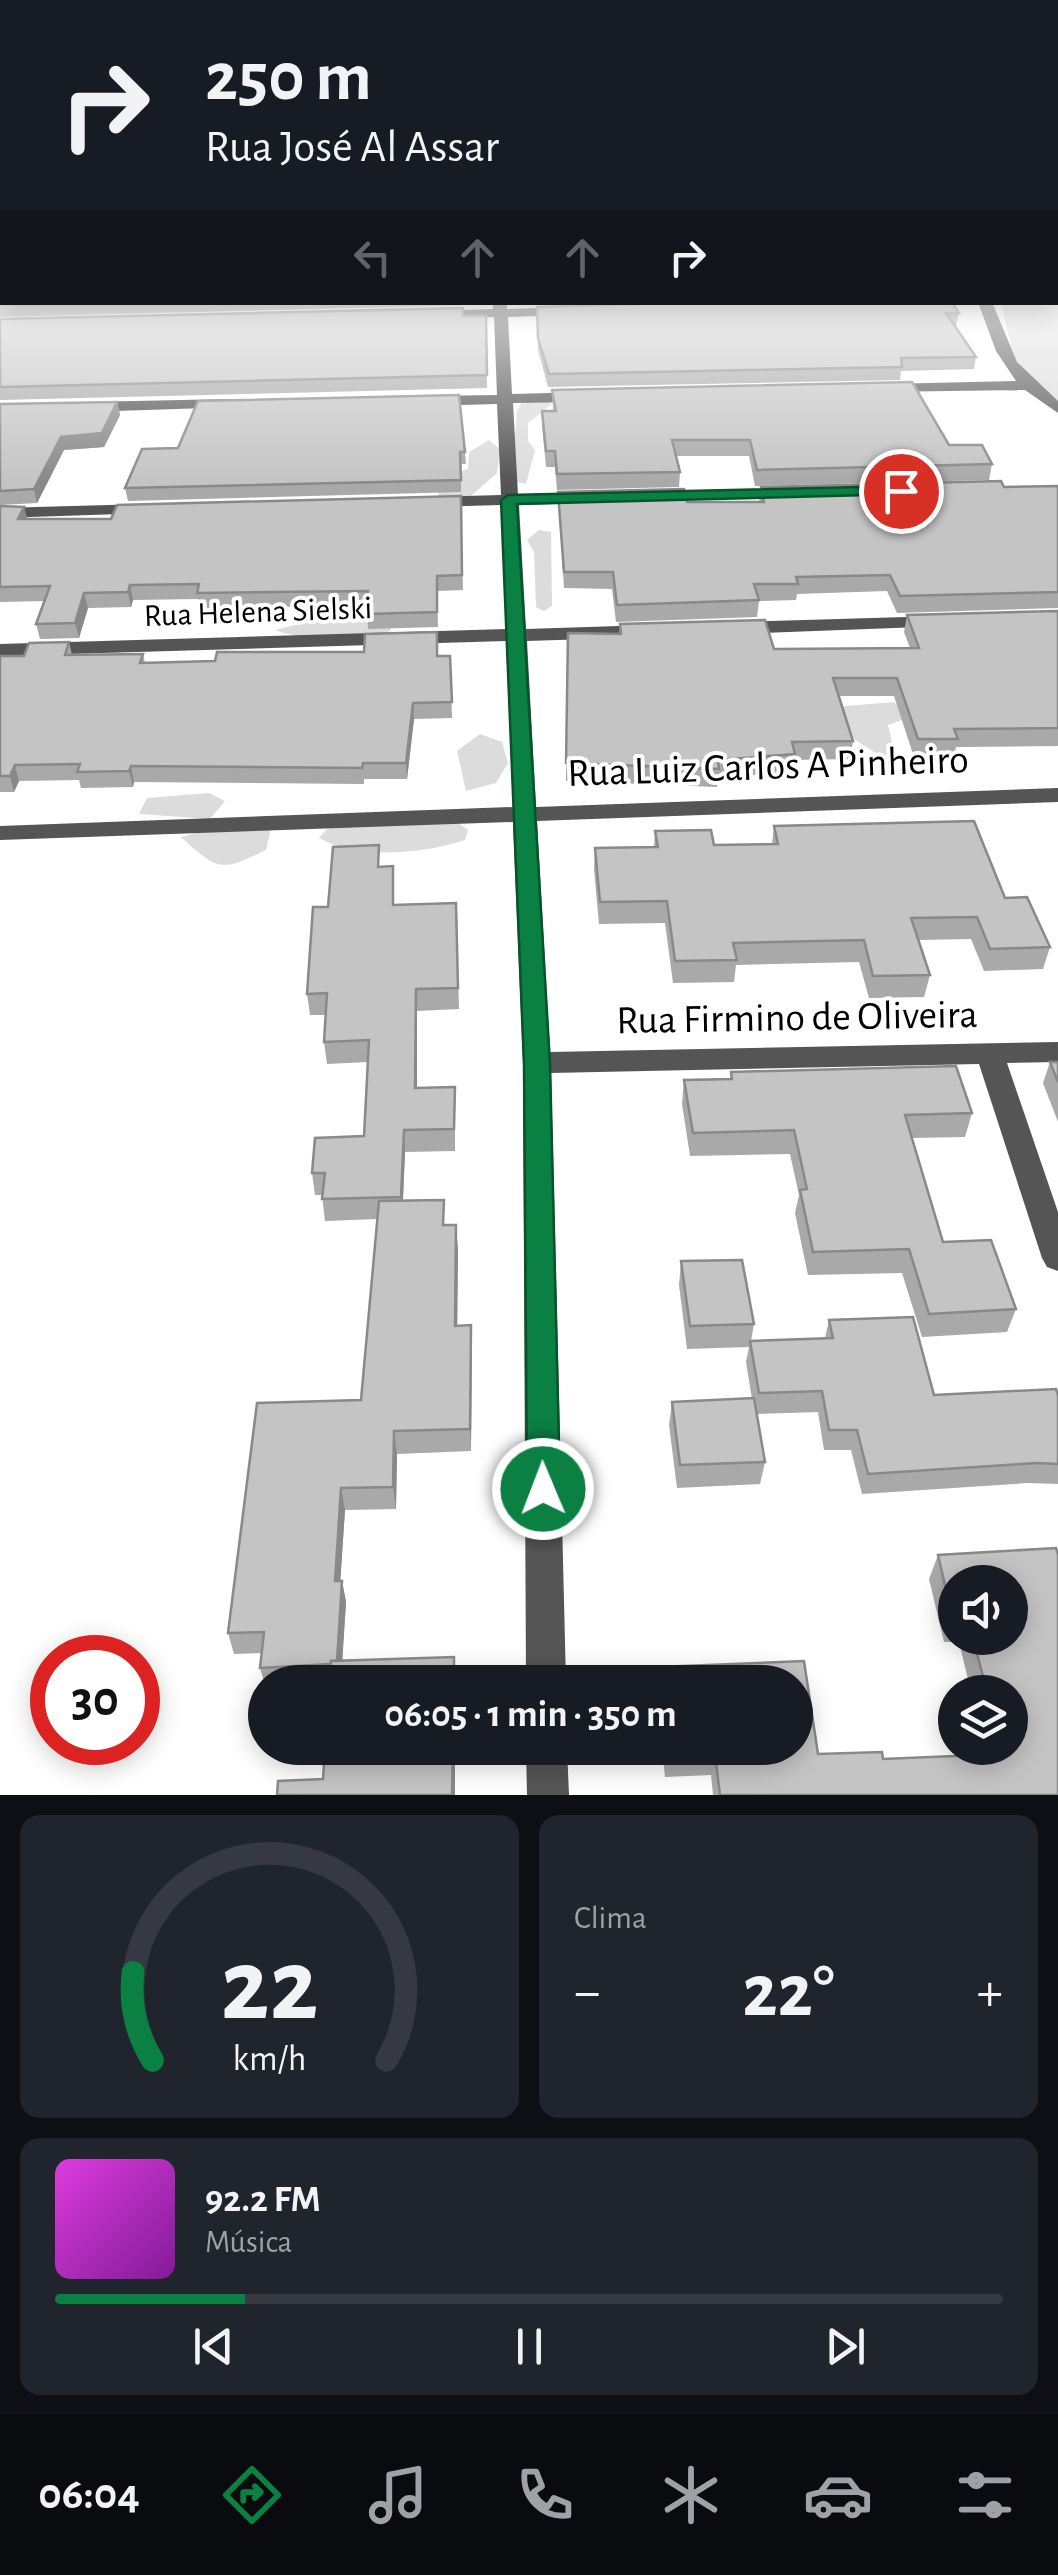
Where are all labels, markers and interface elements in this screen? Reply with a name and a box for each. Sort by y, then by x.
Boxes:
icon: right [40,40,170,170]
text: 250 m [205,43,372,113]
text: Rua José Al Assar [205,125,499,170]
icon: left [345,230,400,285]
icon: ahead [450,230,505,285]
icon: ahead [555,230,610,285]
icon: right [660,230,715,285]
pin [859,449,944,534]
icon: arrive [874,464,929,519]
street label: Rua Helena Sielski [143,592,373,632]
street label: Rua Luiz Carlos A Pinheiro [567,740,969,794]
street label: Rua Firmino de Oliveira [616,995,978,1041]
position arrow [491,1437,595,1541]
map controls [938,1565,1028,1765]
button: sound [938,1565,1028,1655]
speed limit sign: 30 [30,1635,160,1765]
button: layers [938,1675,1028,1765]
text: 06:05 · 1 min · 350 m [384,1696,677,1734]
text: Clima [574,1902,647,1934]
text: 22 [221,1935,318,2039]
text: 22° [742,1955,835,2030]
text: − [574,1965,600,2020]
text: + [977,1965,1003,2020]
text: km/h [233,2041,306,2077]
text: 92.2 FM [205,2181,321,2219]
text: Música [205,2226,292,2258]
icon: previous [186,2319,241,2374]
icon: pause [502,2319,557,2374]
icon: next [818,2319,873,2374]
icon: directions [217,2460,287,2530]
icon: music [363,2460,433,2530]
icon: phone [510,2460,580,2530]
icon: climate [656,2460,726,2530]
icon: car [803,2460,873,2530]
icon: filters [950,2460,1020,2530]
text: 06:04 [38,2472,140,2517]

